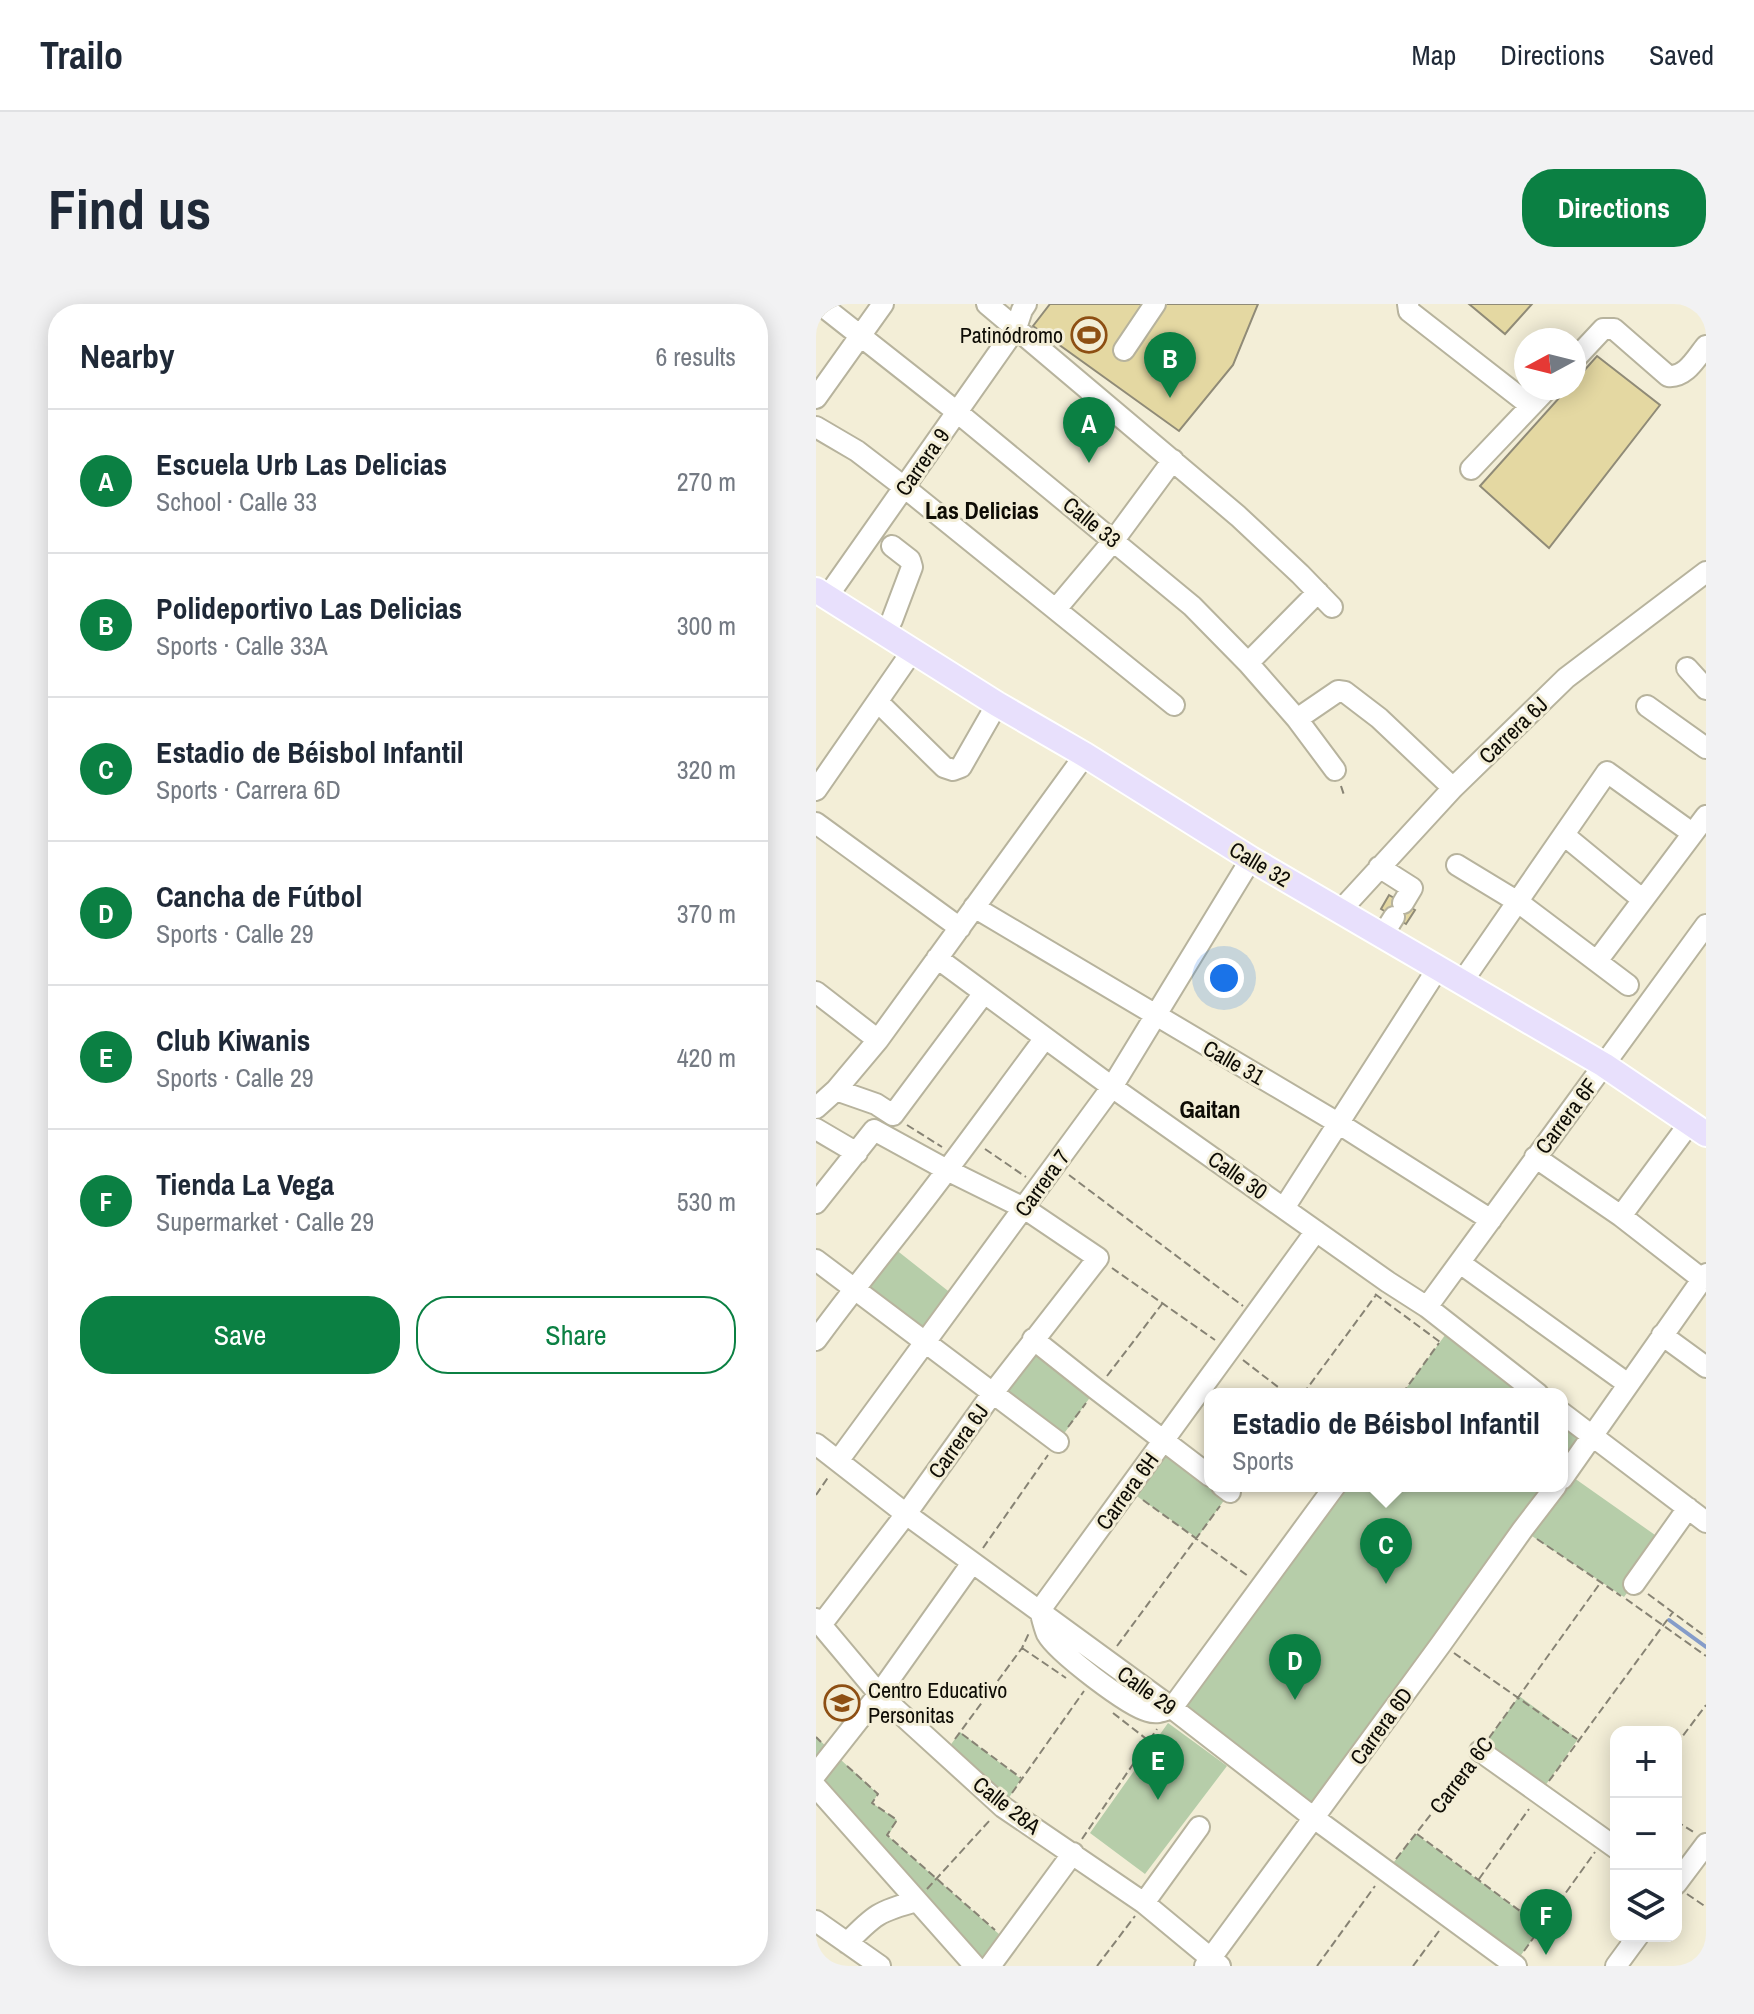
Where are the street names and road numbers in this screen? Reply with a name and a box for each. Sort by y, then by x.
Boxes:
street label: Carrera 9 [888,422,956,502]
street label: Calle 33 [1057,490,1127,554]
street label: Carrera 6J [1472,690,1554,770]
street label: Calle 32 [1224,834,1296,894]
street label: Calle 31 [1198,1032,1270,1092]
street label: Carrera 6F [1528,1072,1604,1160]
street label: Carrera 7 [1007,1143,1077,1223]
street label: Calle 30 [1202,1144,1274,1206]
street label: Carrera 6J [921,1398,995,1484]
street label: Carrera 6H [1089,1446,1165,1536]
street label: Calle 29 [1111,1658,1183,1722]
street label: Carrera 6D [1343,1681,1419,1771]
street label: Carrera 6C [1422,1730,1500,1820]
street label: Calle 28A [967,1769,1048,1841]

